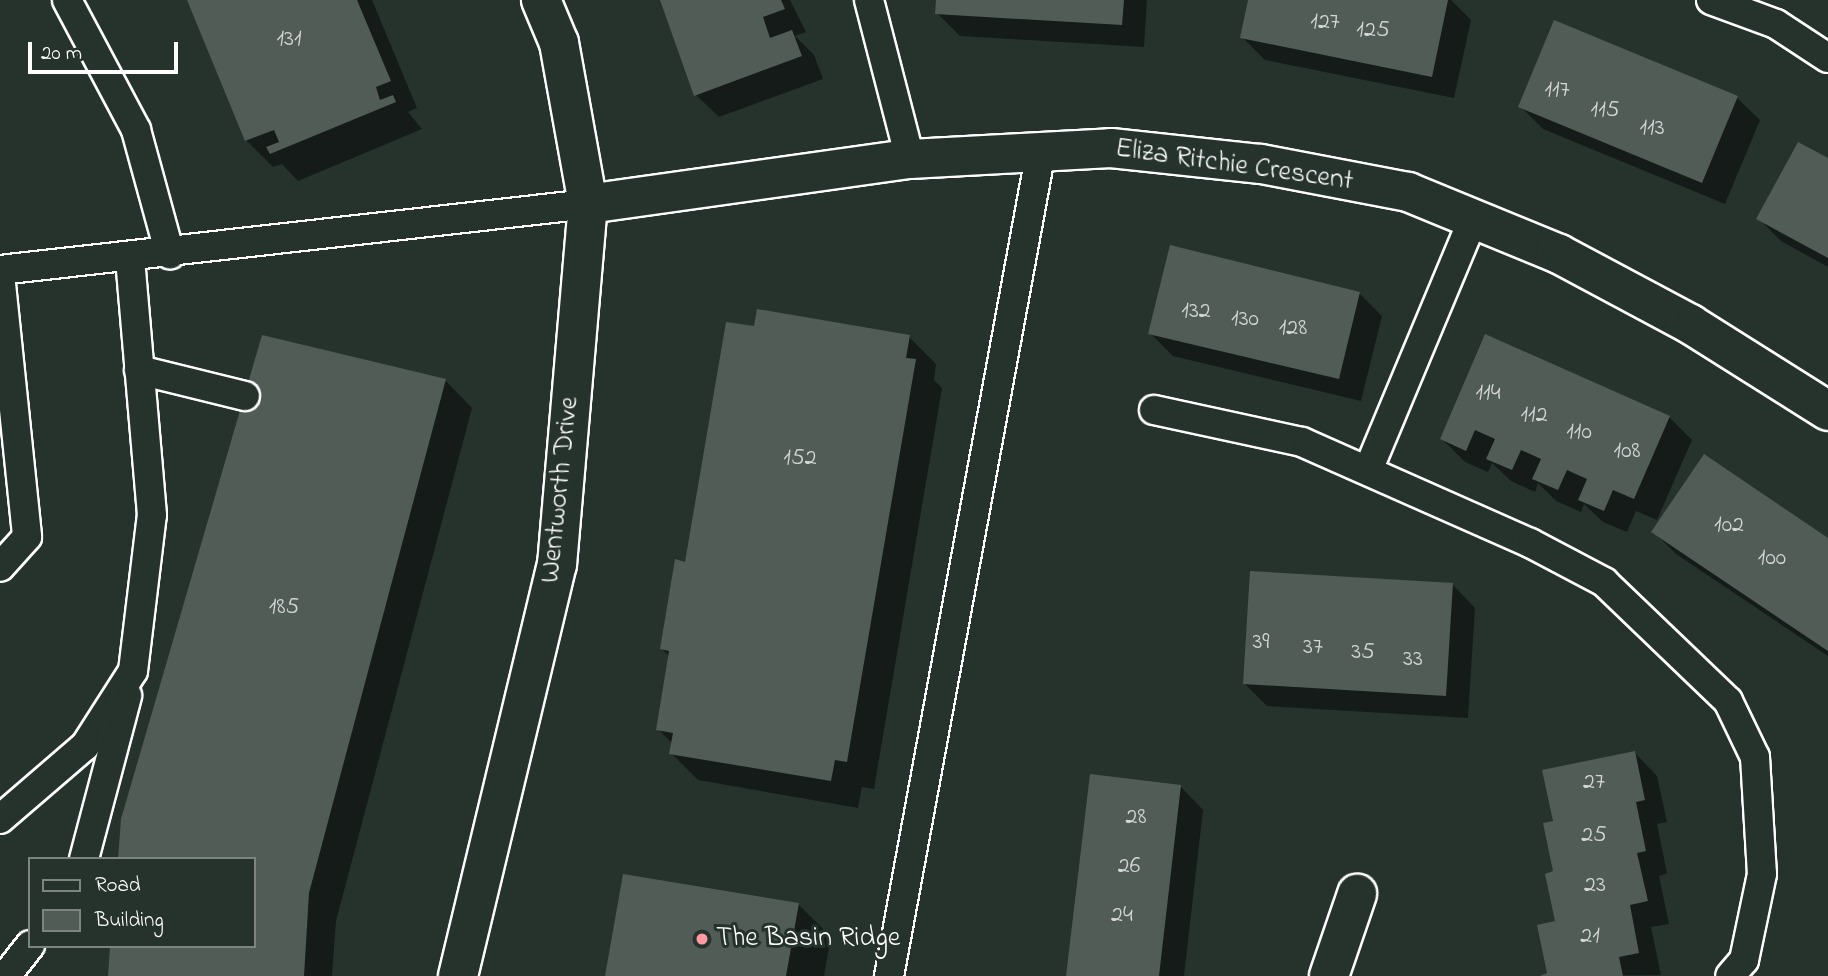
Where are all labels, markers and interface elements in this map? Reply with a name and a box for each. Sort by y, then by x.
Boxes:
house number: 127 [1310,9,1340,37]
house number: 125 [1356,17,1390,45]
house number: 131 [276,26,302,54]
scale bar [32,28,182,72]
text: 20 m [41,39,82,69]
house number: 117 [1544,77,1570,105]
house number: 115 [1591,97,1619,125]
house number: 113 [1639,115,1665,143]
street label: Eliza Ritchie Crescent [1113,133,1355,199]
house number: 132 [1181,298,1211,326]
house number: 130 [1231,306,1259,334]
house number: 128 [1279,315,1307,343]
house number: 114 [1475,380,1501,408]
street label: Wentworth Drive [535,395,587,585]
house number: 112 [1520,402,1548,430]
house number: 110 [1566,419,1592,447]
house number: 108 [1614,438,1640,466]
house number: 152 [783,445,817,473]
house number: 102 [1714,512,1744,540]
house number: 100 [1758,545,1786,573]
house number: 185 [269,594,299,622]
house number: 39 [1252,629,1270,657]
house number: 37 [1303,634,1323,662]
house number: 35 [1351,639,1375,667]
house number: 33 [1403,646,1423,674]
house number: 27 [1583,769,1605,797]
house number: 28 [1126,804,1146,832]
house number: 25 [1581,822,1607,850]
house number: 26 [1118,853,1140,881]
legend [28,857,256,948]
text: Road [95,871,141,901]
house number: 23 [1584,872,1606,900]
house number: 24 [1111,902,1133,930]
text: Building [95,906,164,936]
place label: The Basin Ridge [716,922,900,956]
house number: 21 [1580,923,1600,951]
marker: The Basin Ridge [694,931,710,947]

